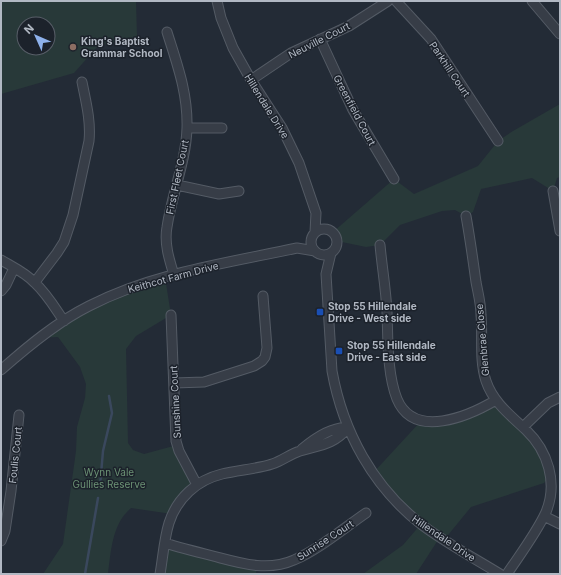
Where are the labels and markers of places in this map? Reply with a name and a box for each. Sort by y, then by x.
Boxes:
place label: King's Baptist Grammar School [81,35,163,59]
marker: King's Baptist Grammar School [68,42,78,52]
place label: Stop 55 Hillendale Drive - West side [328,300,417,324]
marker: Stop 55 Hillendale Drive - West side [315,307,325,317]
place label: Stop 55 Hillendale Drive - East side [347,339,436,363]
marker: Stop 55 Hillendale Drive - East side [334,346,344,356]

